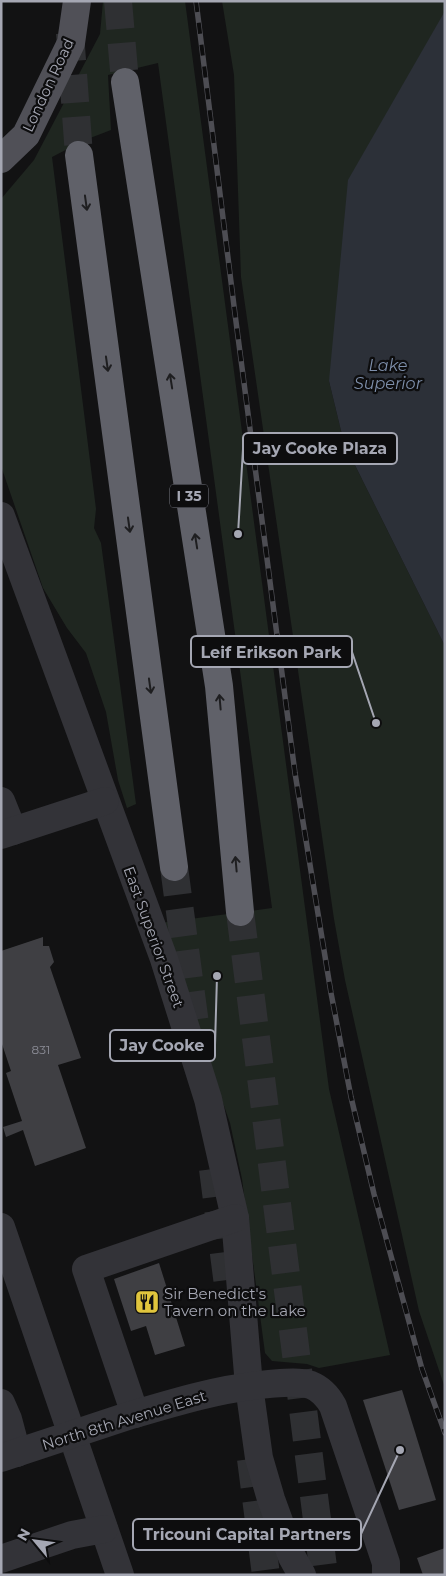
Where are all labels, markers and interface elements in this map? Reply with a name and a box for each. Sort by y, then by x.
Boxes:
street label: London Road [18,35,78,135]
one-way arrow [81,195,91,211]
one-way arrow [102,356,112,372]
water label: Lake Superior [354,356,423,393]
one-way arrow [166,373,176,389]
callout: Jay Cooke Plaza [243,433,397,464]
text: Jay Cooke Plaza [252,439,387,458]
road number: I 35 [170,484,208,508]
one-way arrow [124,517,134,533]
one-way arrow [191,534,201,550]
callout: Leif Erikson Park [191,636,352,667]
text: Leif Erikson Park [200,643,342,662]
one-way arrow [145,678,155,694]
one-way arrow [216,694,225,710]
one-way arrow [231,856,240,872]
street label: East Superior Street [120,864,188,1010]
callout: Jay Cooke [110,1030,215,1061]
text: Jay Cooke [119,1036,204,1055]
house number: 831 [32,1042,50,1057]
place label: Sir Benedict's Tavern on the Lake [164,1284,306,1320]
restaurant icon: Sir Benedict's Tavern on the Lake [134,1289,160,1315]
street label: North 8th Avenue East [40,1386,208,1454]
north arrow [10,1516,60,1566]
callout: Tricouni Capital Partners [133,1519,361,1550]
text: N [13,1525,34,1544]
text: Tricouni Capital Partners [143,1525,351,1544]

